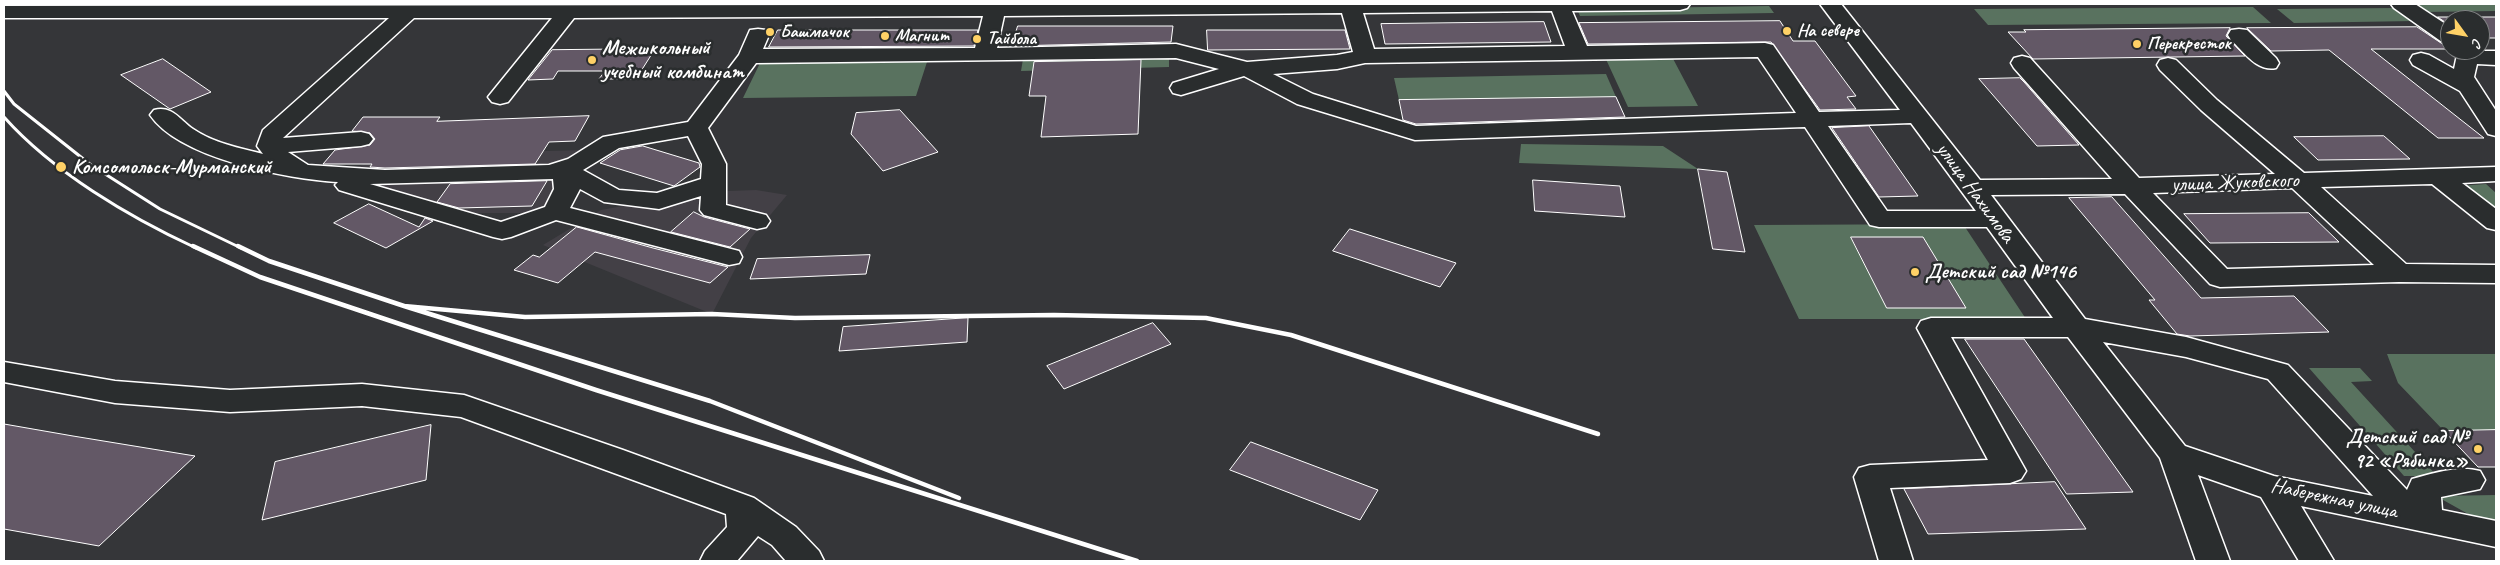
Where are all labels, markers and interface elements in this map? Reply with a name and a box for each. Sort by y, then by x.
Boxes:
north arrow [2440,10,2490,60]
place label: На севере [1797,20,1859,42]
place label: Башмачок [780,21,849,43]
place label: Магнит [895,25,949,47]
marker: На севере [1781,25,1793,37]
marker: Башмачок [764,26,776,38]
place label: Тайбола [987,28,1036,50]
marker: Магнит [879,30,891,42]
marker: Тайбола [971,33,983,45]
place label: Перекресток [2147,33,2231,55]
place label: Межшкольный учебный комбинат [602,35,744,85]
text: С [2468,35,2486,50]
marker: Перекресток [2131,38,2143,50]
marker: Межшкольный учебный комбинат [586,54,598,66]
street label: улица Нахимова [1930,138,2020,248]
place label: Комсомольск-Мурманский [72,154,271,180]
marker: Комсомольск-Мурманский [54,160,68,174]
street label: улица Жуковского [2171,168,2299,198]
place label: Детский сад №146 [1925,259,2076,285]
marker: Детский сад №146 [1909,266,1921,278]
place label: Детский сад № 92 «Рябинка» [2346,424,2468,474]
marker: Детский сад № 92 «Рябинка» [2472,443,2484,455]
street label: Набережная улица [2269,473,2399,525]

